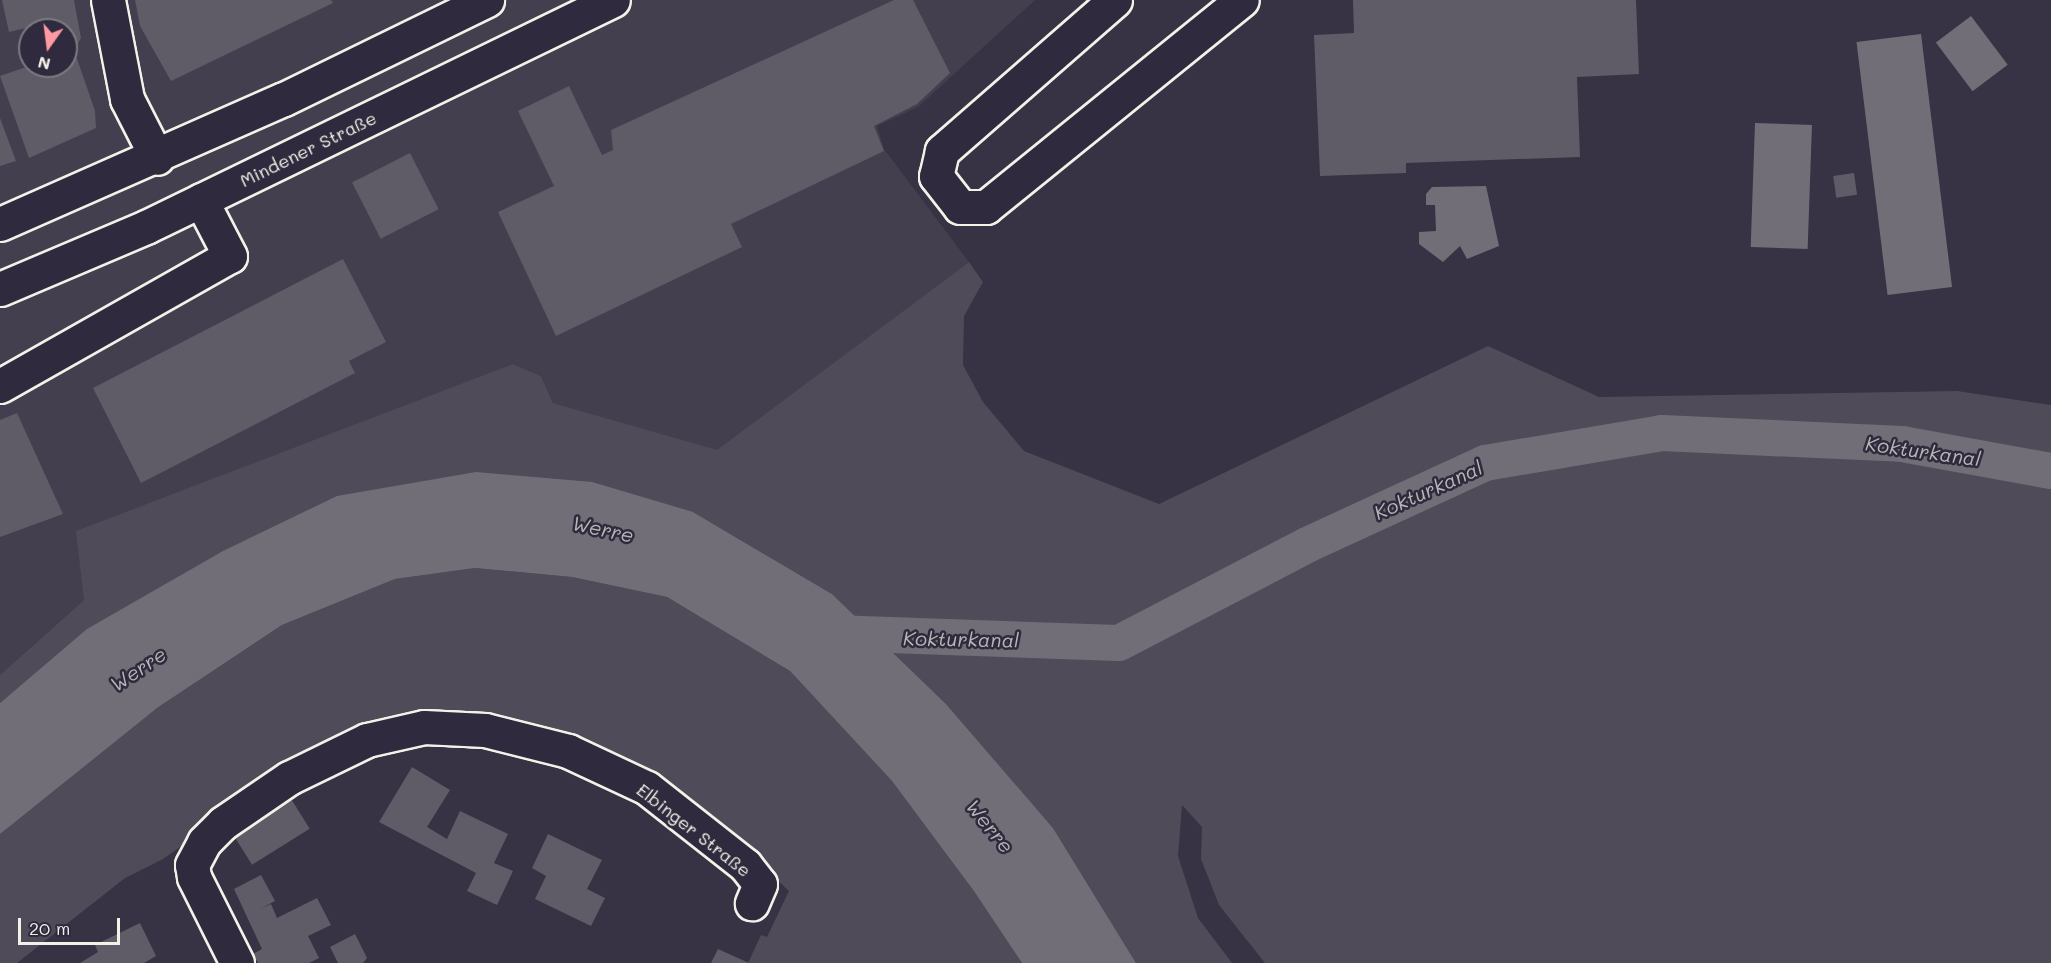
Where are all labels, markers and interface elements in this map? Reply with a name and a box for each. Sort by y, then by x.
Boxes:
north arrow [18,18,78,78]
text: N [36,52,52,76]
street label: Mindener Straße [236,107,380,191]
water label: Kokturkanal [1864,431,1982,471]
water label: Kokturkanal [1370,455,1486,525]
water label: Werre [570,511,636,547]
water label: Kokturkanal [903,626,1019,652]
water label: Werre [105,642,171,696]
street label: Elbinger Straße [633,779,755,881]
water label: Werre [961,794,1019,858]
scale bar [21,906,123,944]
text: 20 m [29,916,70,940]

